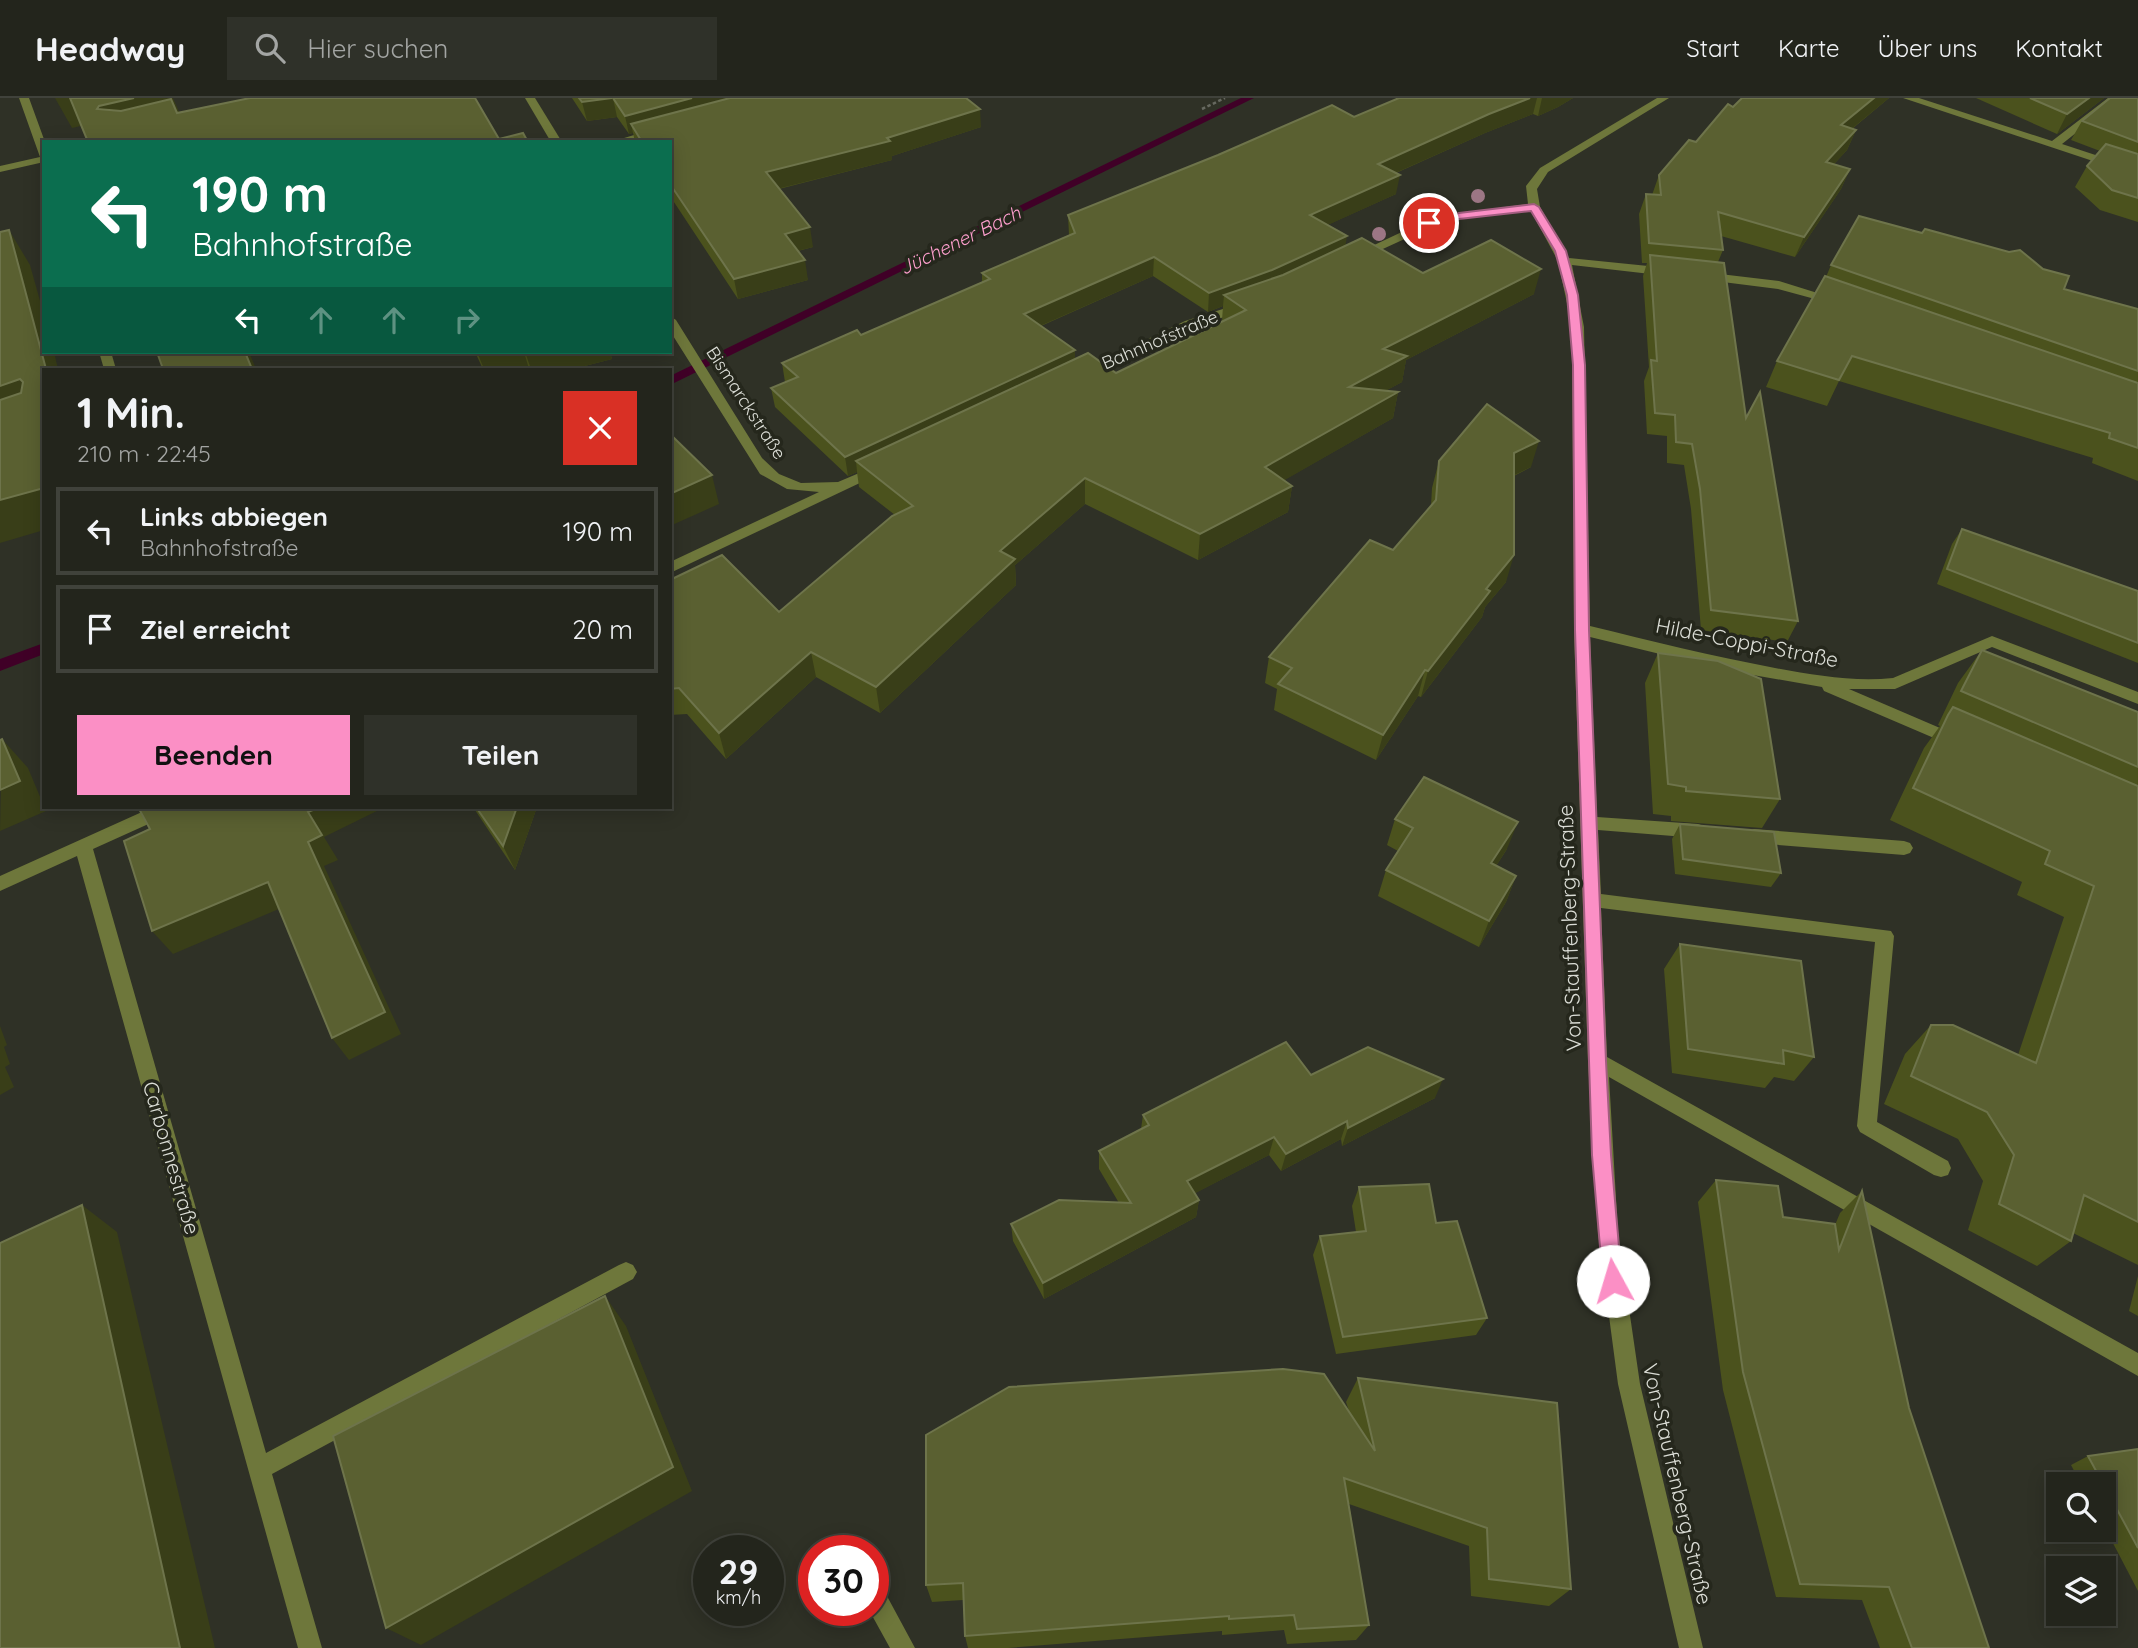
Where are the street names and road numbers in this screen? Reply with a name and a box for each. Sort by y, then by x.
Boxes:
street label: Bahnhofstraße [1098,305,1221,374]
street label: Bismarckstraße [701,342,791,463]
street label: Hilde-Coppi-Straße [1654,612,1841,672]
street label: Von-Stauffenberg-Straße [1552,804,1586,1052]
street label: Carbonnestraße [138,1078,206,1237]
street label: Von-Stauffenberg-Straße [1638,1361,1718,1607]

